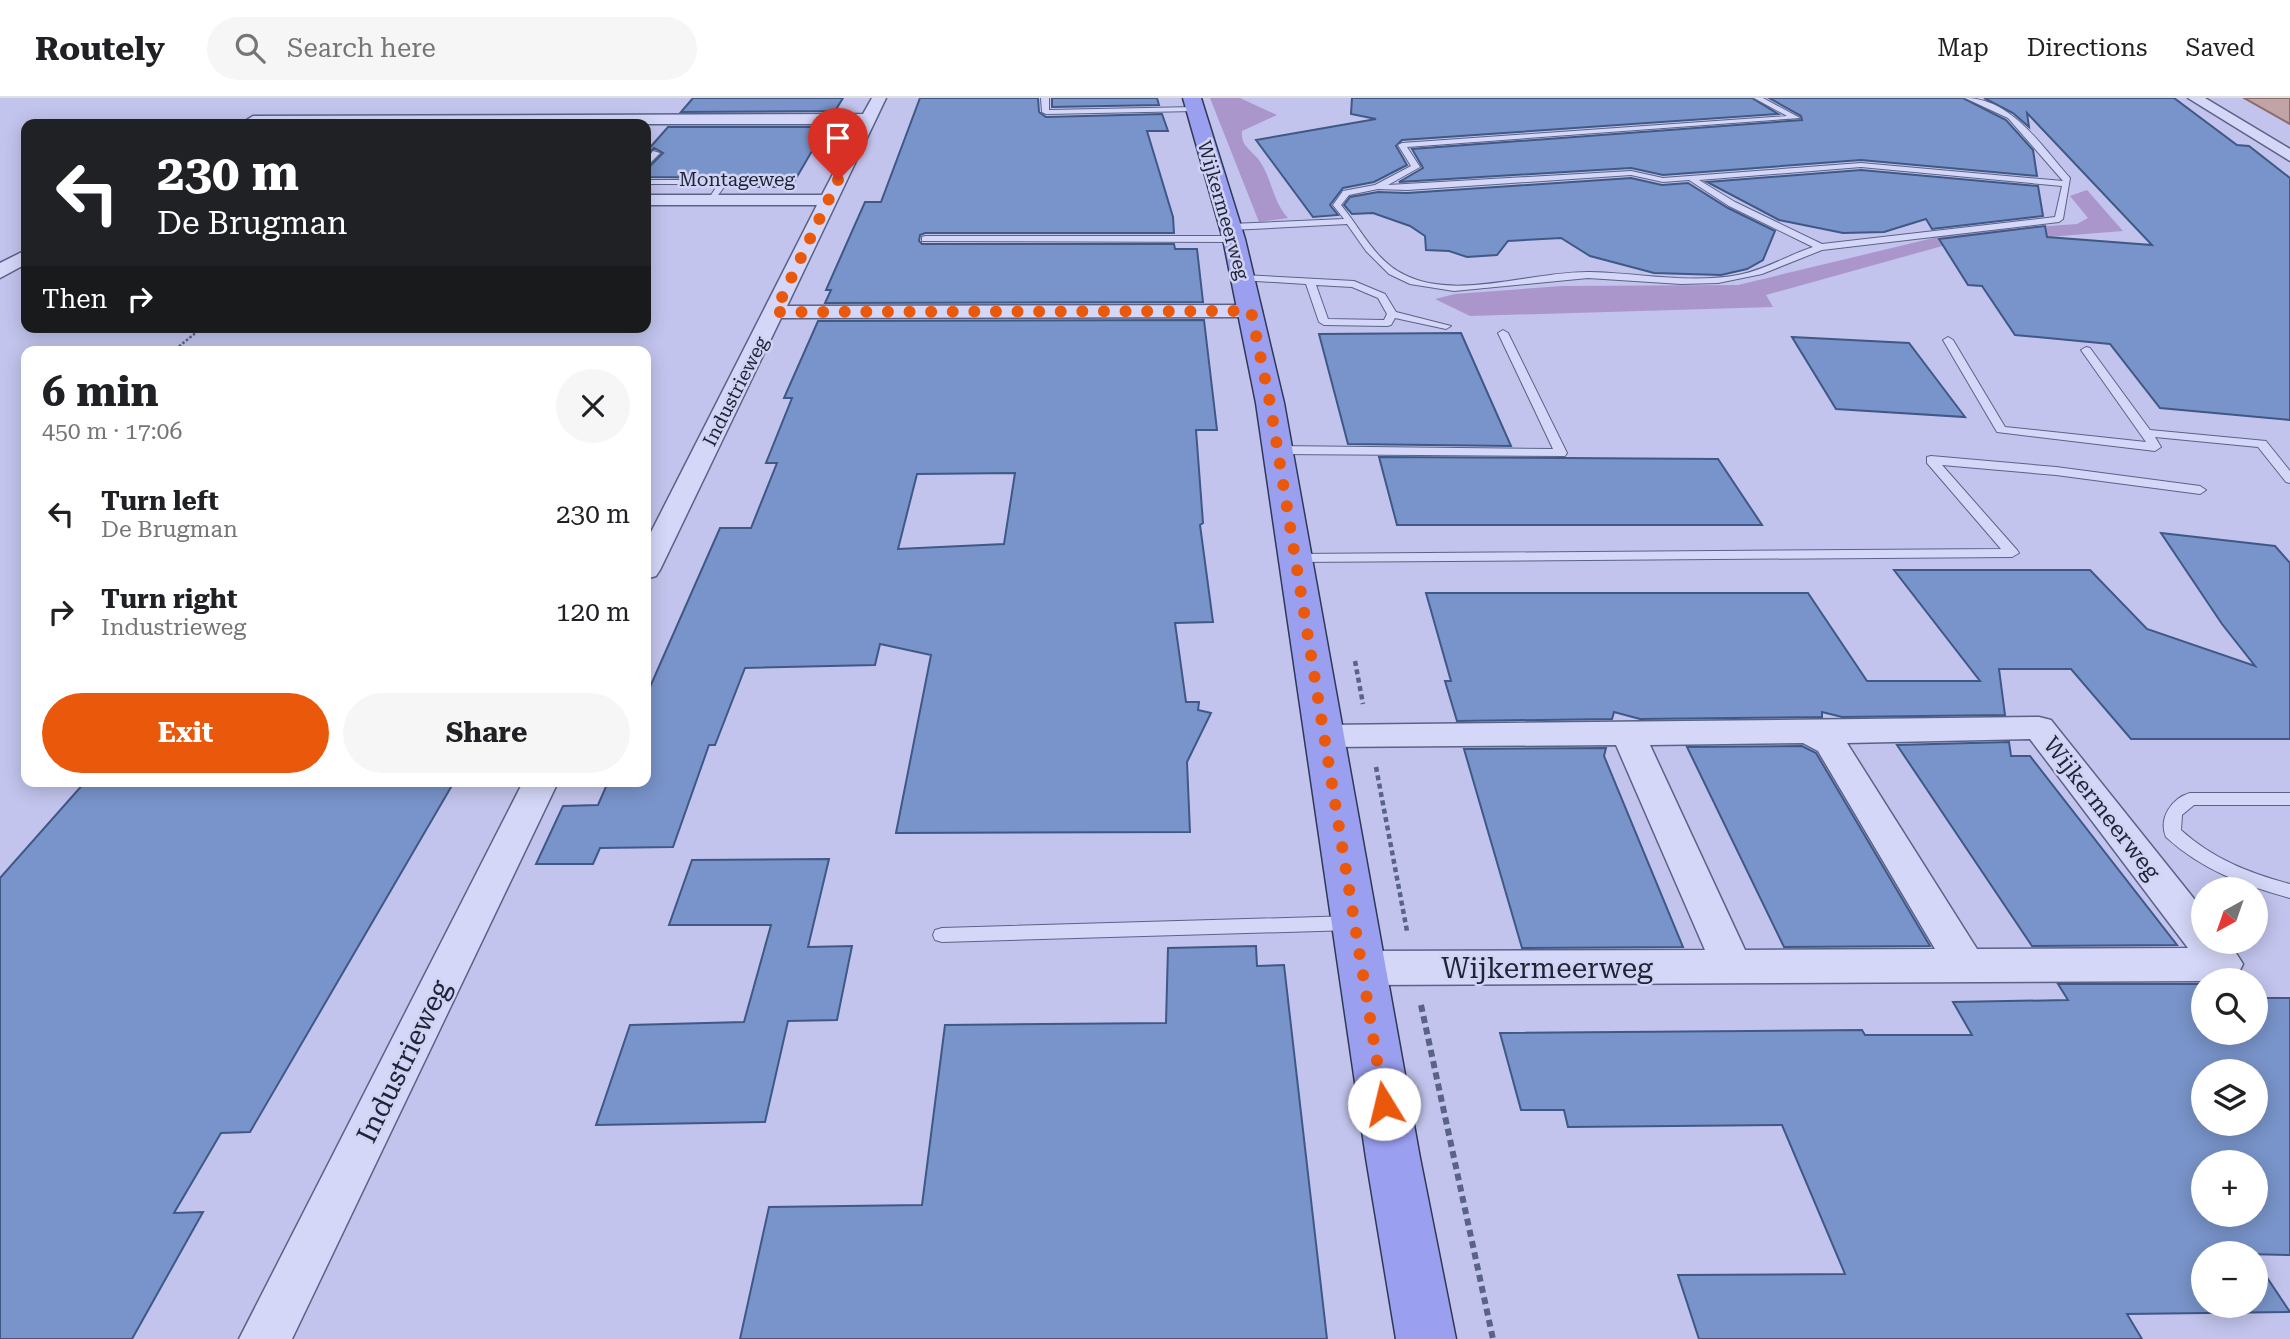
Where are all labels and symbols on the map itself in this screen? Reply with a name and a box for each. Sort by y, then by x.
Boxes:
pin [808,108,868,180]
street label: Wijkermeerweg [1193,138,1254,283]
street label: Montageweg [679,168,795,191]
street label: Industrieweg [698,332,773,450]
street label: Wijkermeerweg [2037,731,2166,885]
north arrow [2191,877,2268,954]
street label: Wijkermeerweg [1441,952,1653,985]
street label: Industrieweg [350,974,457,1148]
position arrow [1347,1067,1421,1141]

